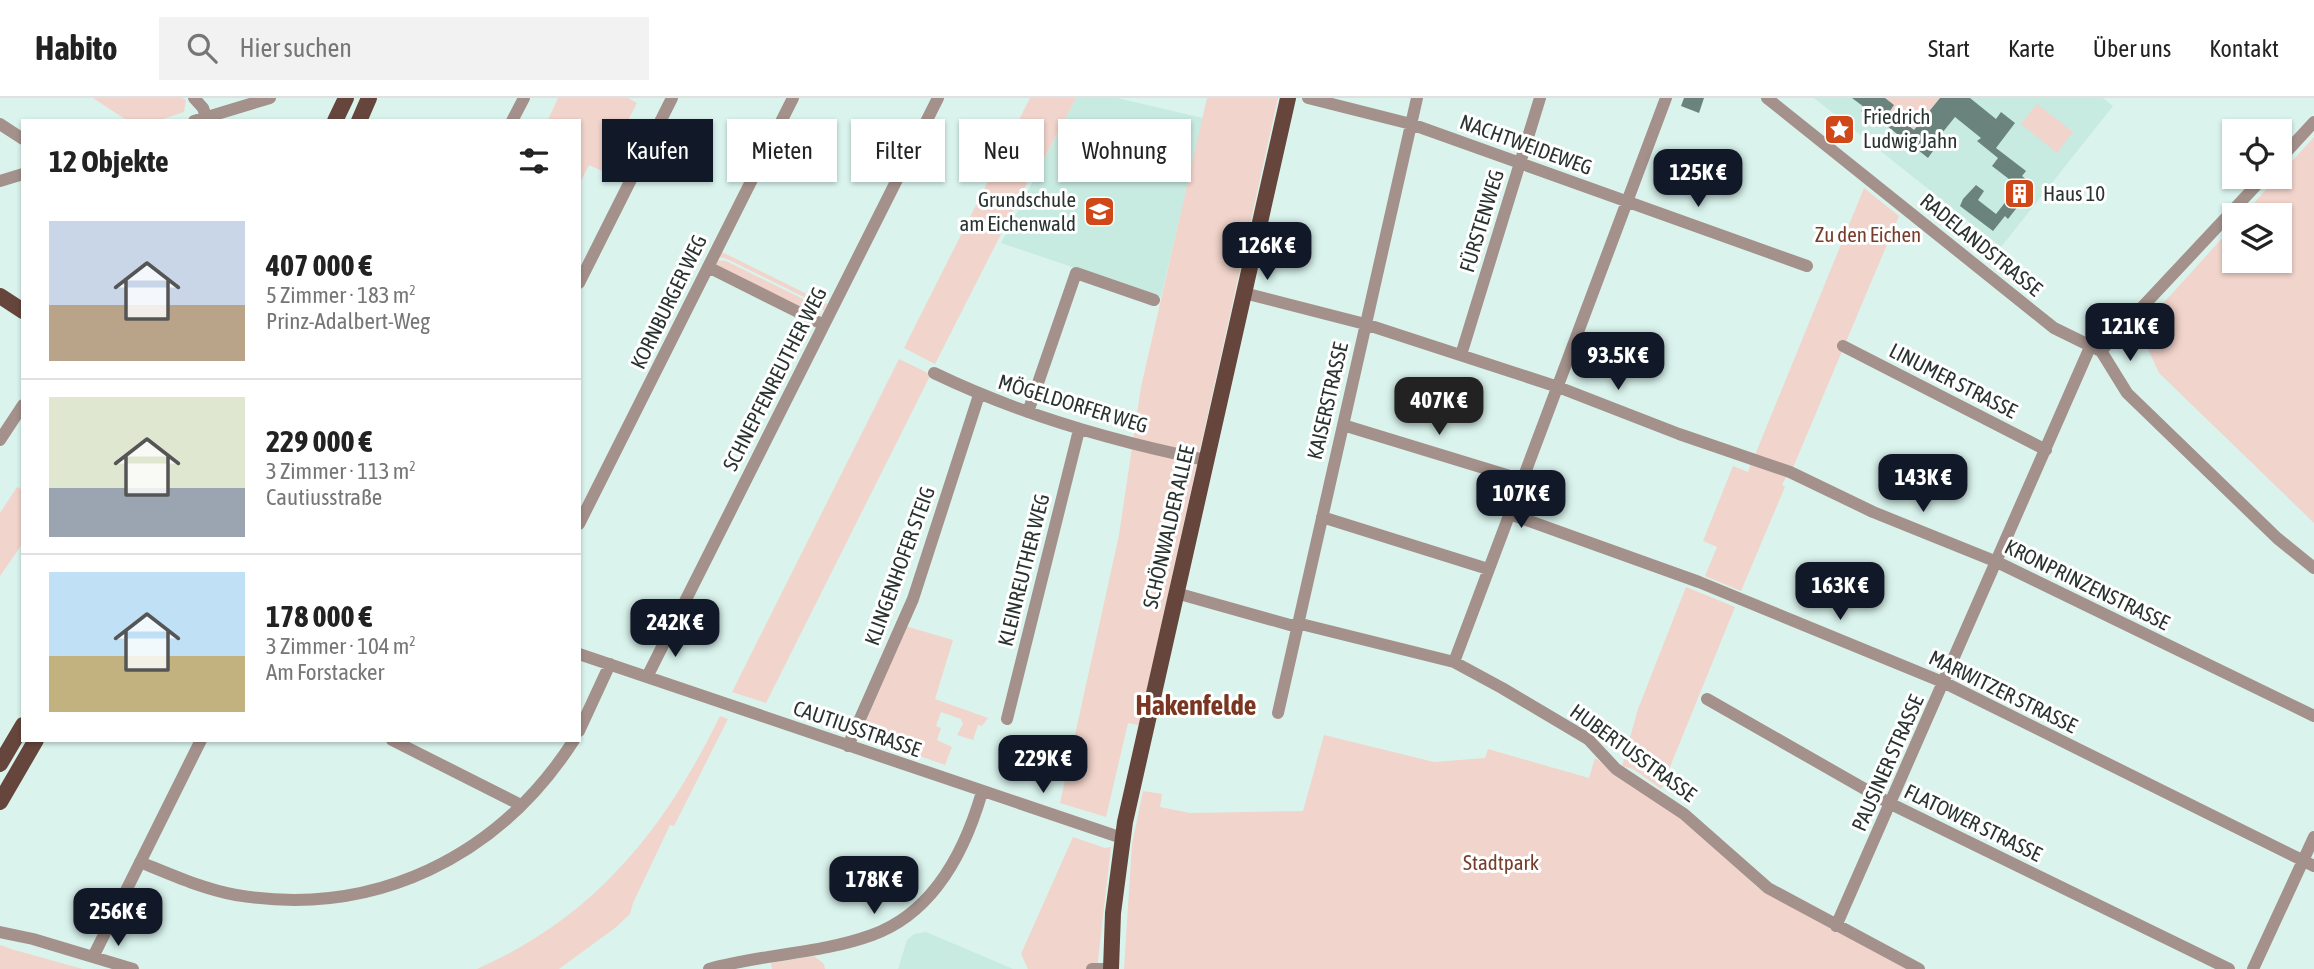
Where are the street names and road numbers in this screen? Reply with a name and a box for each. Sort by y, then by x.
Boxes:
street label: NACHTWEIDEWEG [1457,109,1596,179]
street label: FÜRSTENWEG [1454,167,1508,275]
street label: RADELANDSTRASSE [1916,188,2047,301]
street label: KORNBURGER WEG [625,231,711,373]
street label: SCHNEPFENREUTHER WEG [717,283,831,474]
street label: LINUMER STRASSE [1886,338,2021,423]
street label: KAISERSTRASSE [1302,340,1352,462]
street label: MÖGELDORFER WEG [996,369,1151,437]
street label: SCHÖNWALDER ALLEE [1138,443,1198,611]
street label: KLINGENHOFER STEIG [859,483,939,648]
street label: KLEINREUTHER WEG [993,491,1054,648]
street label: KRONPRINZENSTRASSE [2001,534,2174,634]
street label: MARWITZER STRASSE [1926,645,2081,737]
street label: PAUSINER STRASSE [1846,691,1928,834]
street label: CAUTIUSSTRASSE [790,695,924,761]
street label: HUBERTUSSTRASSE [1566,698,1701,806]
street label: FLATOWER STRASSE [1901,778,2046,866]

